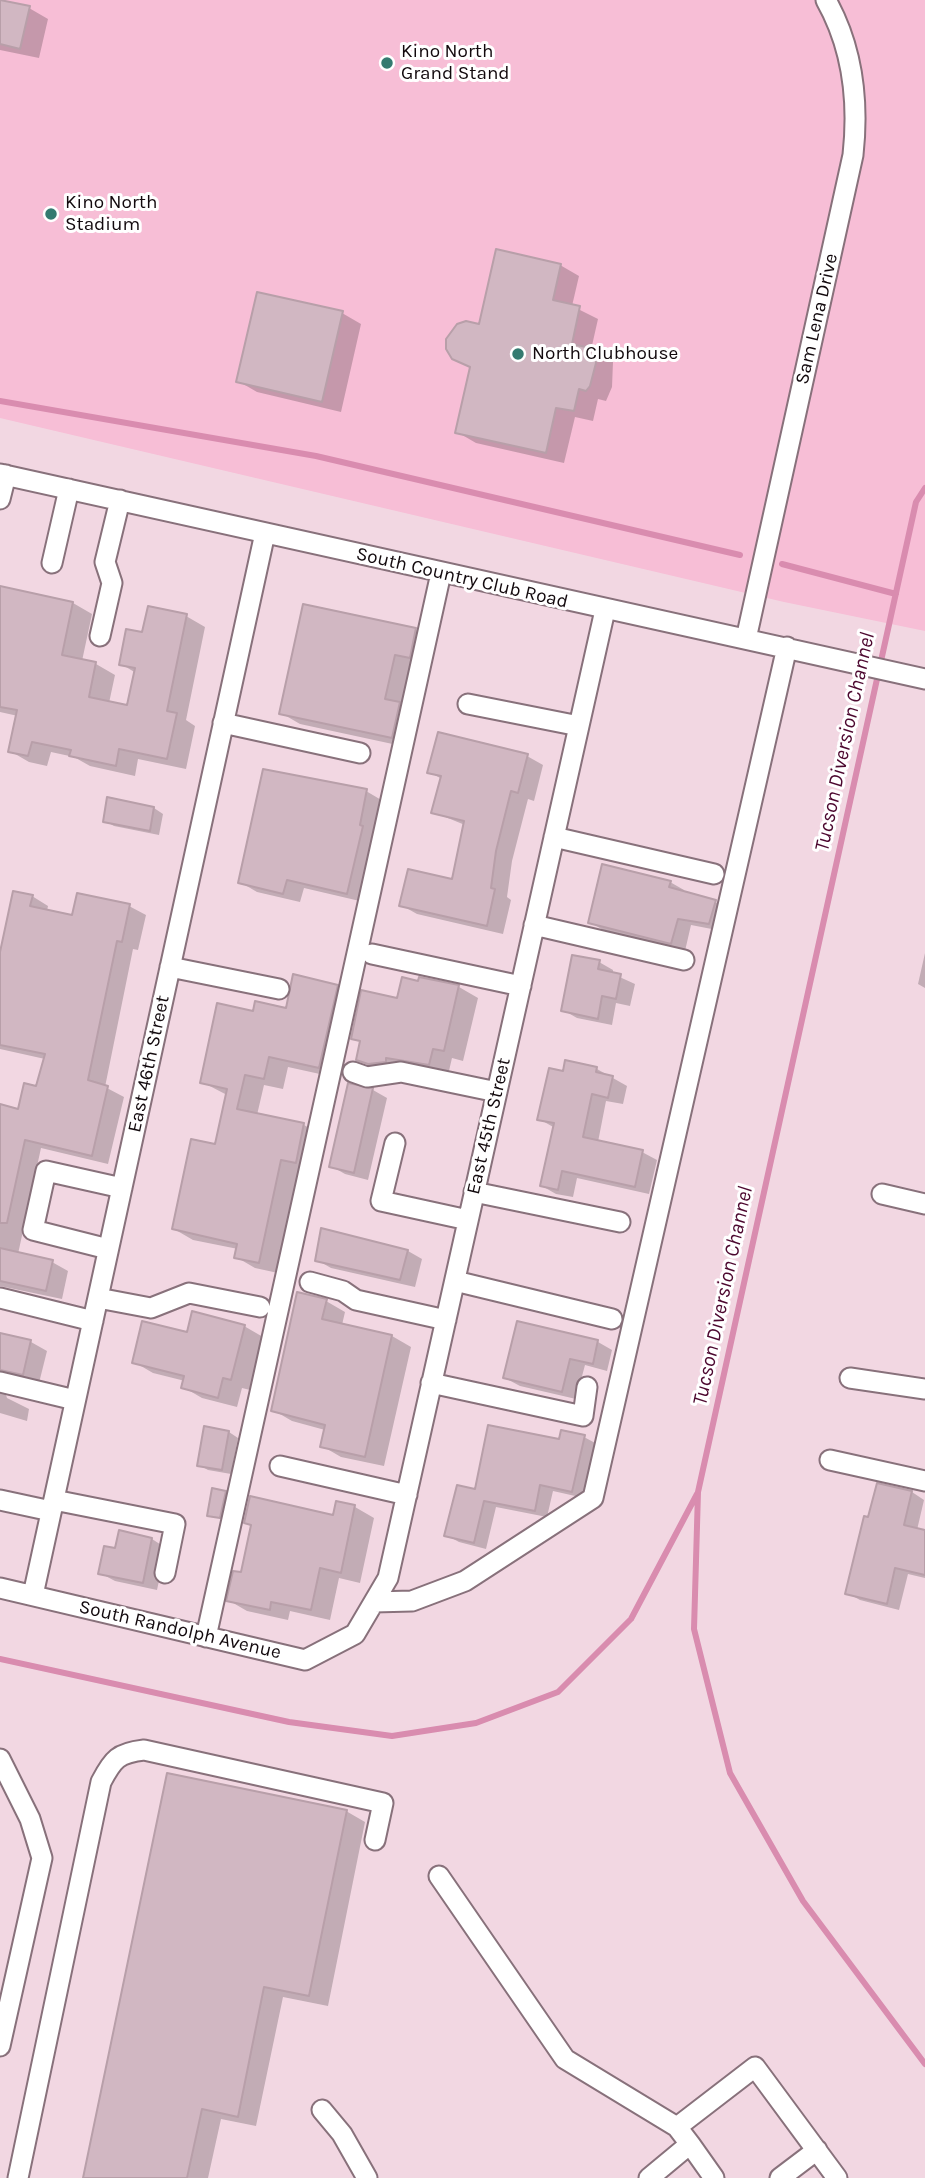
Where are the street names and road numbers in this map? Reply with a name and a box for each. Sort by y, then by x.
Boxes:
street label: Sam Lena Drive [791,251,843,387]
street label: South Country Club Road [354,543,570,613]
street label: East 46th Street [123,993,175,1135]
street label: East 45th Street [462,1056,516,1196]
street label: South Randolph Avenue [77,1596,283,1664]

